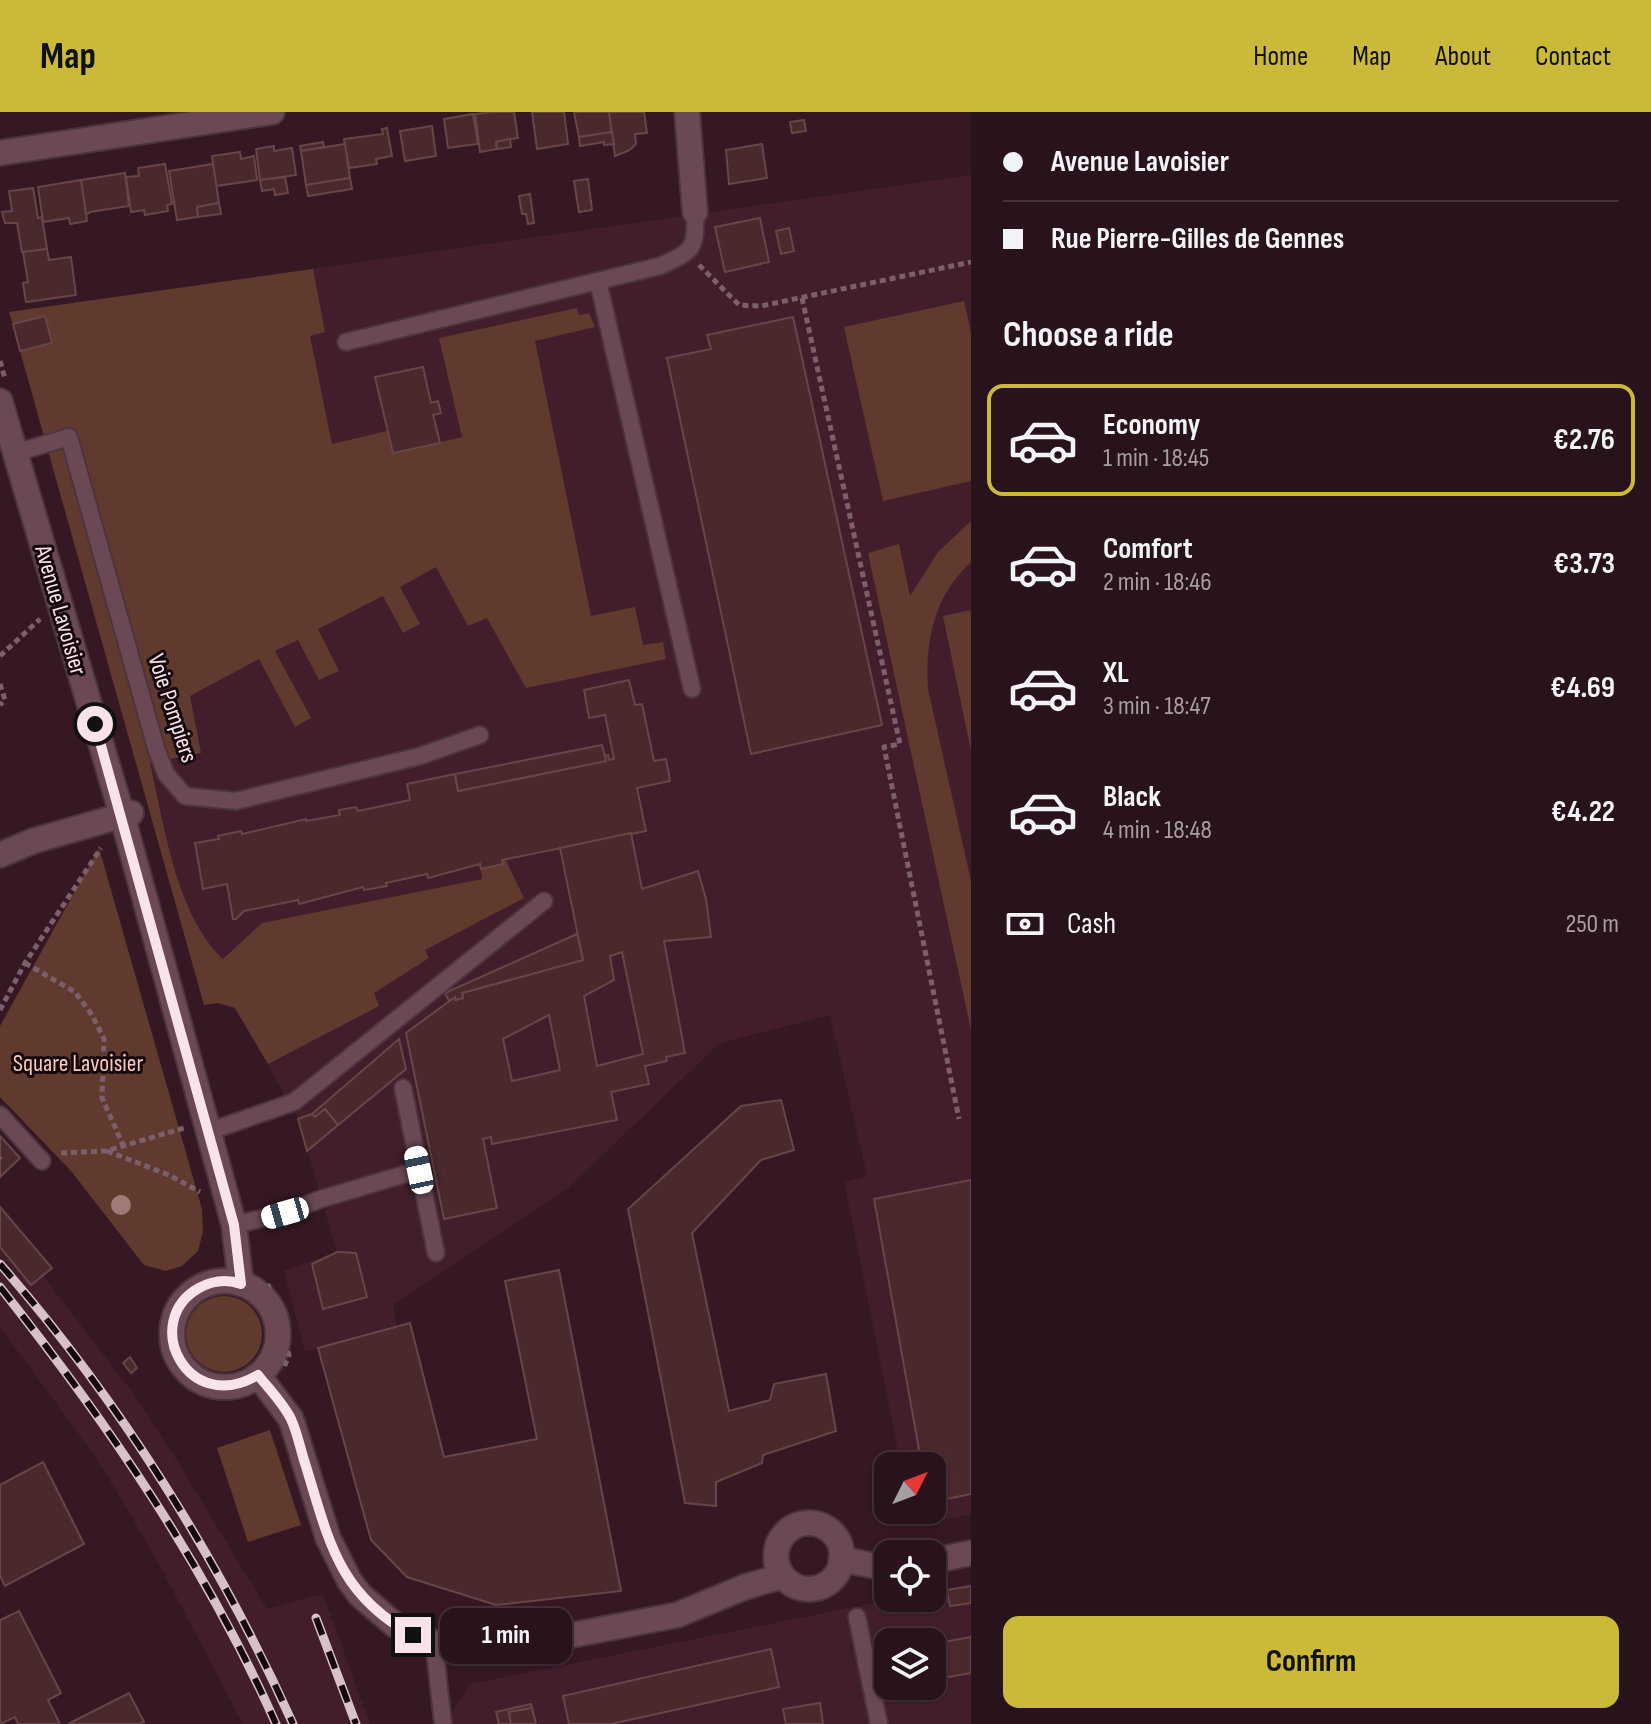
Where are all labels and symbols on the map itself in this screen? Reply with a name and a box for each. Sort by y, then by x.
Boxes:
street label: Avenue Lavoisier [28,541,93,678]
street label: Voie Pompiers [141,650,204,766]
route start [77,706,113,742]
park label: Square Lavoisier [13,1049,143,1078]
car [402,1144,436,1196]
car [259,1195,311,1231]
north arrow [874,1452,946,1524]
callout: 1 min [441,1607,573,1663]
route end [395,1617,431,1653]

